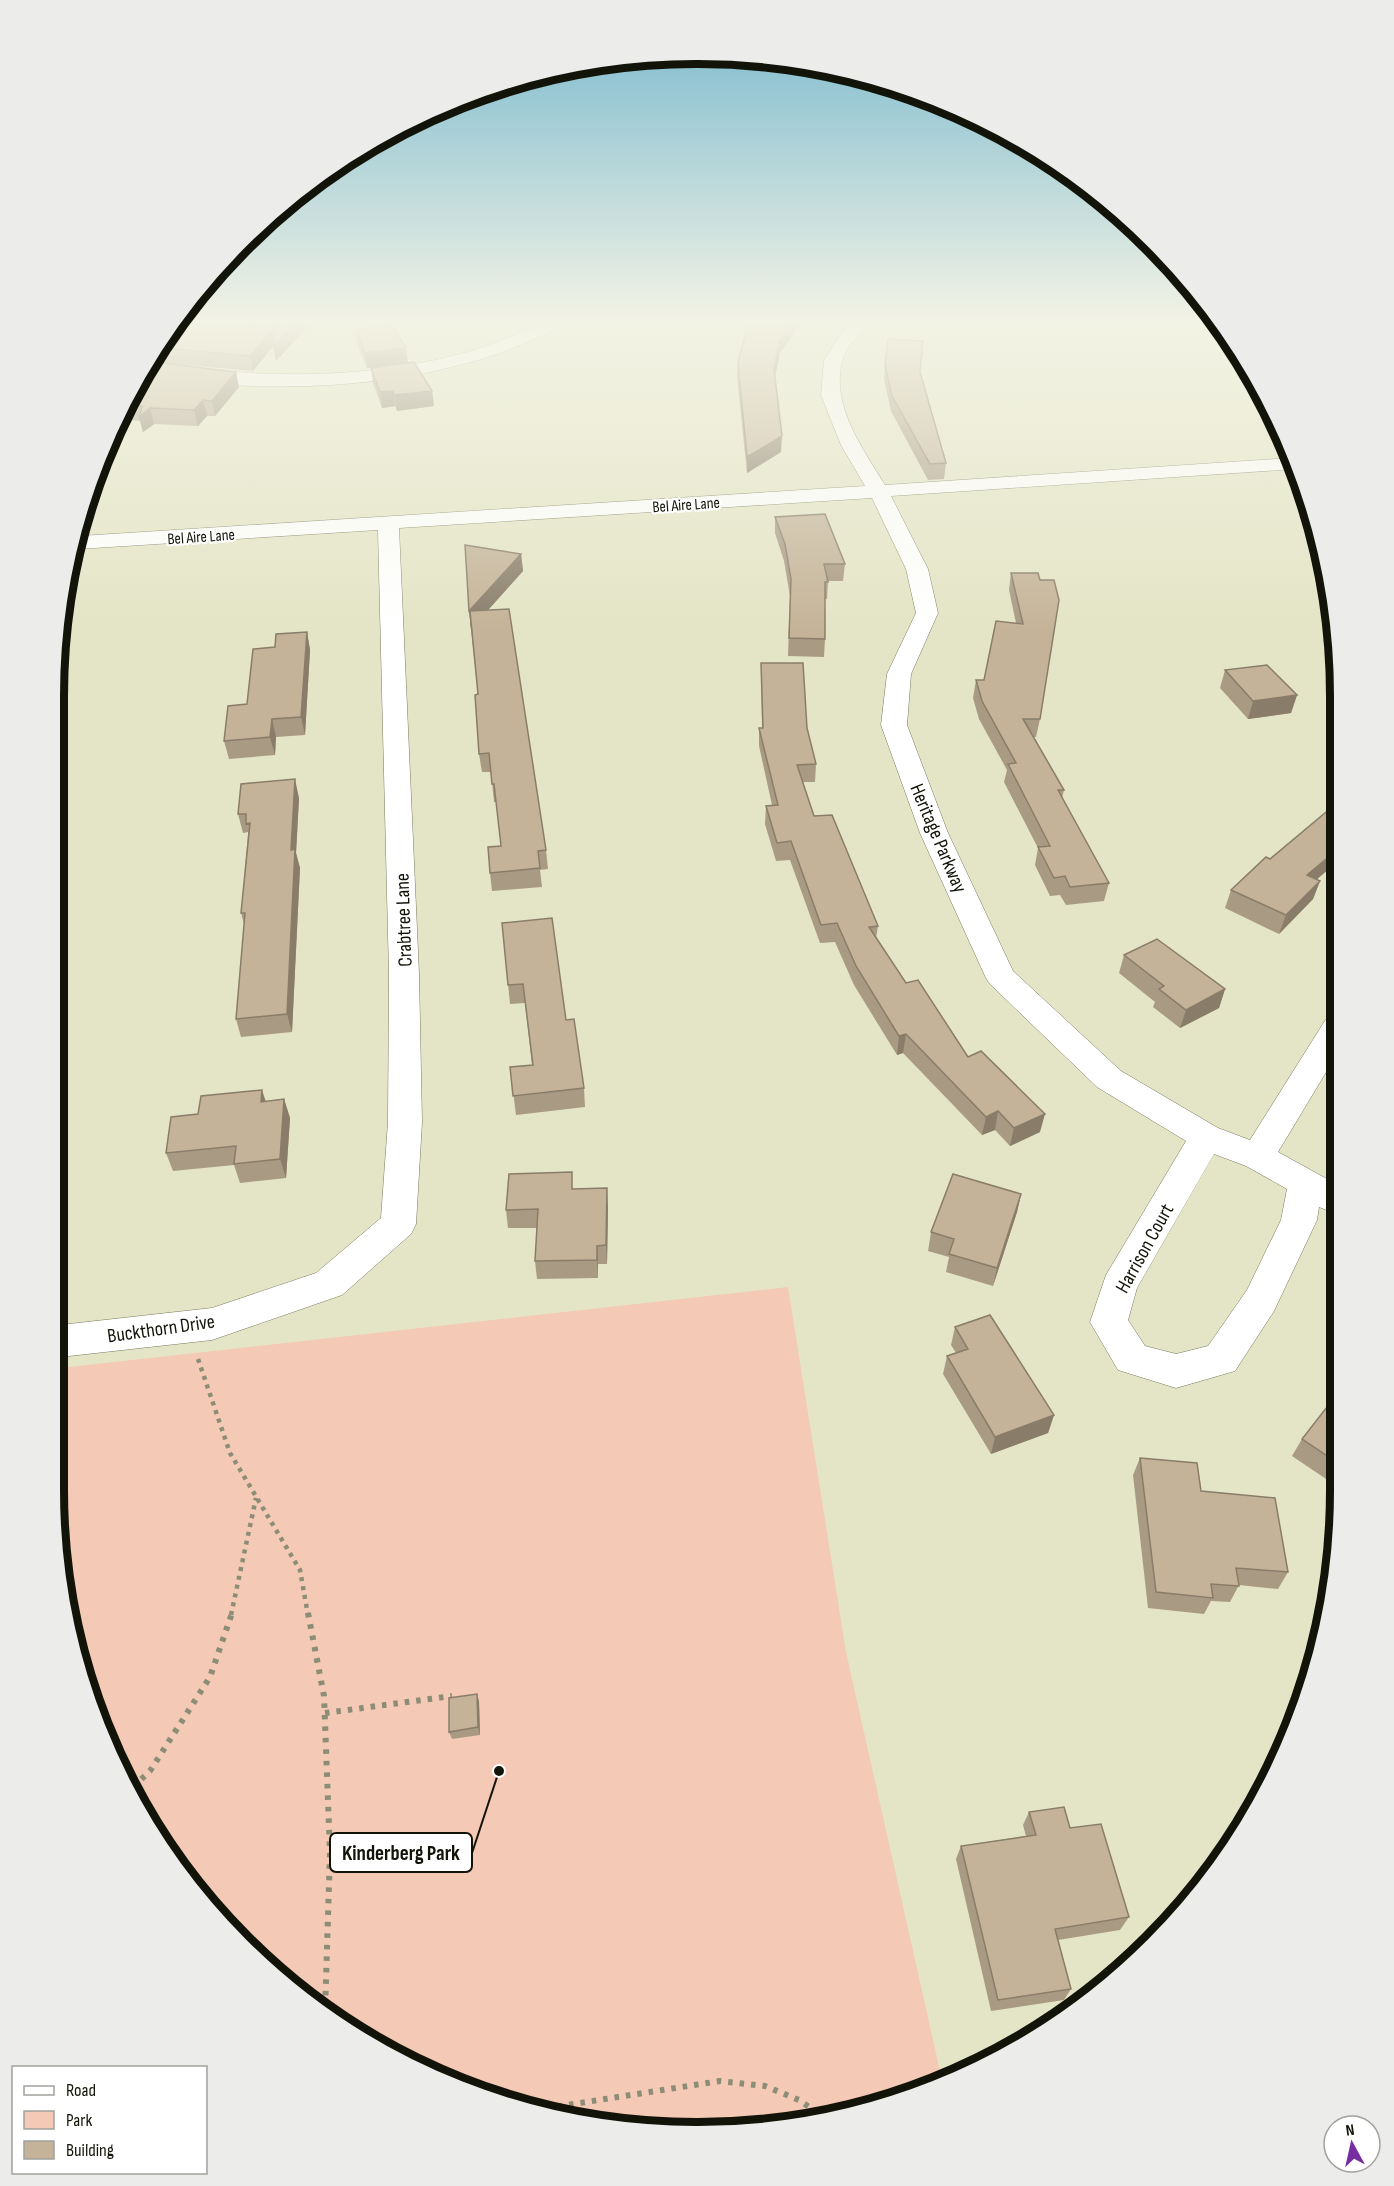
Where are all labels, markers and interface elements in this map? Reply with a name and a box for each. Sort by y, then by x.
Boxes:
street label: Bel Aire Lane [652,494,720,517]
street label: Bel Aire Lane [167,526,235,549]
street label: Heritage Parkway [904,780,972,897]
street label: Crabtree Lane [390,873,418,967]
street label: Harrison Court [1110,1200,1179,1297]
street label: Buckthorn Drive [106,1310,216,1348]
callout: Kinderberg Park [330,1833,472,1872]
text: Kinderberg Park [342,1841,460,1866]
legend [12,2066,207,2174]
text: Road [66,2080,96,2101]
text: Park [66,2110,92,2131]
north arrow [1322,2114,1382,2174]
text: N [1345,2121,1356,2141]
text: Building [66,2140,114,2161]

